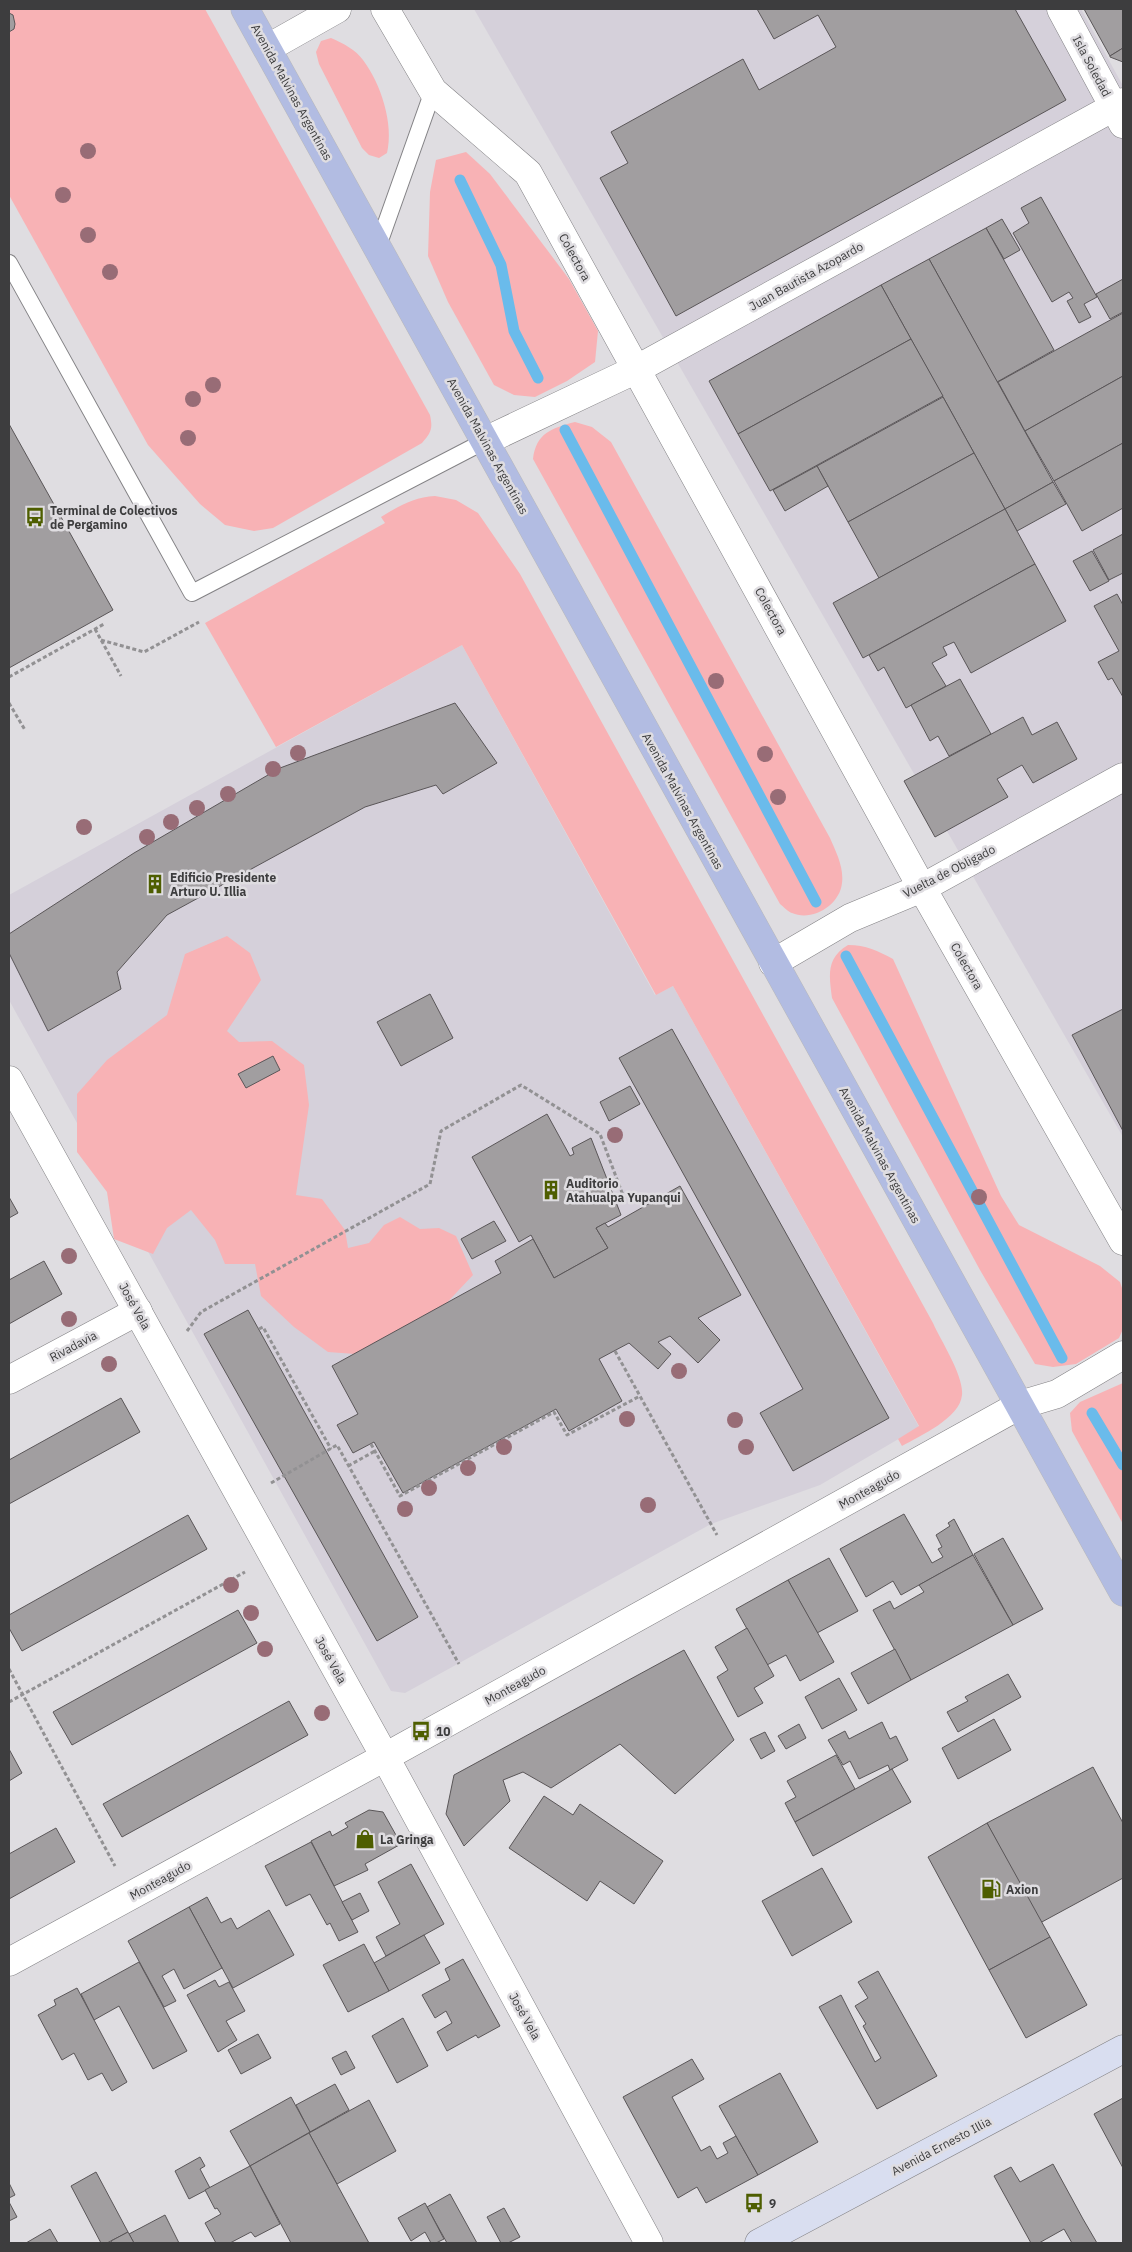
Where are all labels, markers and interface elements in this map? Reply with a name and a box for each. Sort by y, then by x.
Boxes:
street label: Avenida Malvinas Argentinas [248,21,336,163]
street label: Isla Soledad [1070,33,1114,99]
street label: Colectora [556,231,594,284]
street label: Juan Bautista Azopardo [746,238,866,314]
street label: Avenida Malvinas Argentinas [444,375,532,517]
place label: Terminal de Colectivos de Pergamino [50,503,178,532]
bus stop icon: Terminal de Colectivos de Pergamino [24,506,46,528]
street label: Colectora [752,585,790,638]
street label: Avenida Malvinas Argentinas [639,730,727,872]
street label: Vuelta de Obligado [900,841,998,901]
place label: Edificio Presidente Arturo U. Illia [170,870,276,899]
building icon: Edificio Presidente Arturo U. Illia [144,873,166,895]
street label: Colectora [948,940,987,993]
street label: Avenida Malvinas Argentinas [836,1084,924,1226]
place label: Auditorio Atahualpa Yupanqui [566,1176,681,1205]
building icon: Auditorio Atahualpa Yupanqui [540,1179,562,1201]
street label: José Vela [116,1280,154,1333]
street label: Rivadavia [47,1327,100,1365]
street label: Monteagudo [836,1466,902,1512]
street label: José Vela [312,1634,350,1687]
street label: Monteagudo [482,1662,548,1708]
bus stop icon: 10 [410,1720,432,1742]
place label: 10 [436,1724,450,1739]
shop icon: La Gringa [354,1828,376,1850]
place label: La Gringa [380,1832,434,1847]
street label: Monteagudo [127,1857,193,1903]
fuel station icon: Axion [980,1878,1002,1900]
place label: Axion [1006,1882,1038,1897]
street label: José Vela [506,1990,544,2043]
street label: Avenida Ernesto Illia [889,2113,994,2179]
bus stop icon: 9 [743,2192,765,2214]
place label: 9 [769,2196,776,2211]

